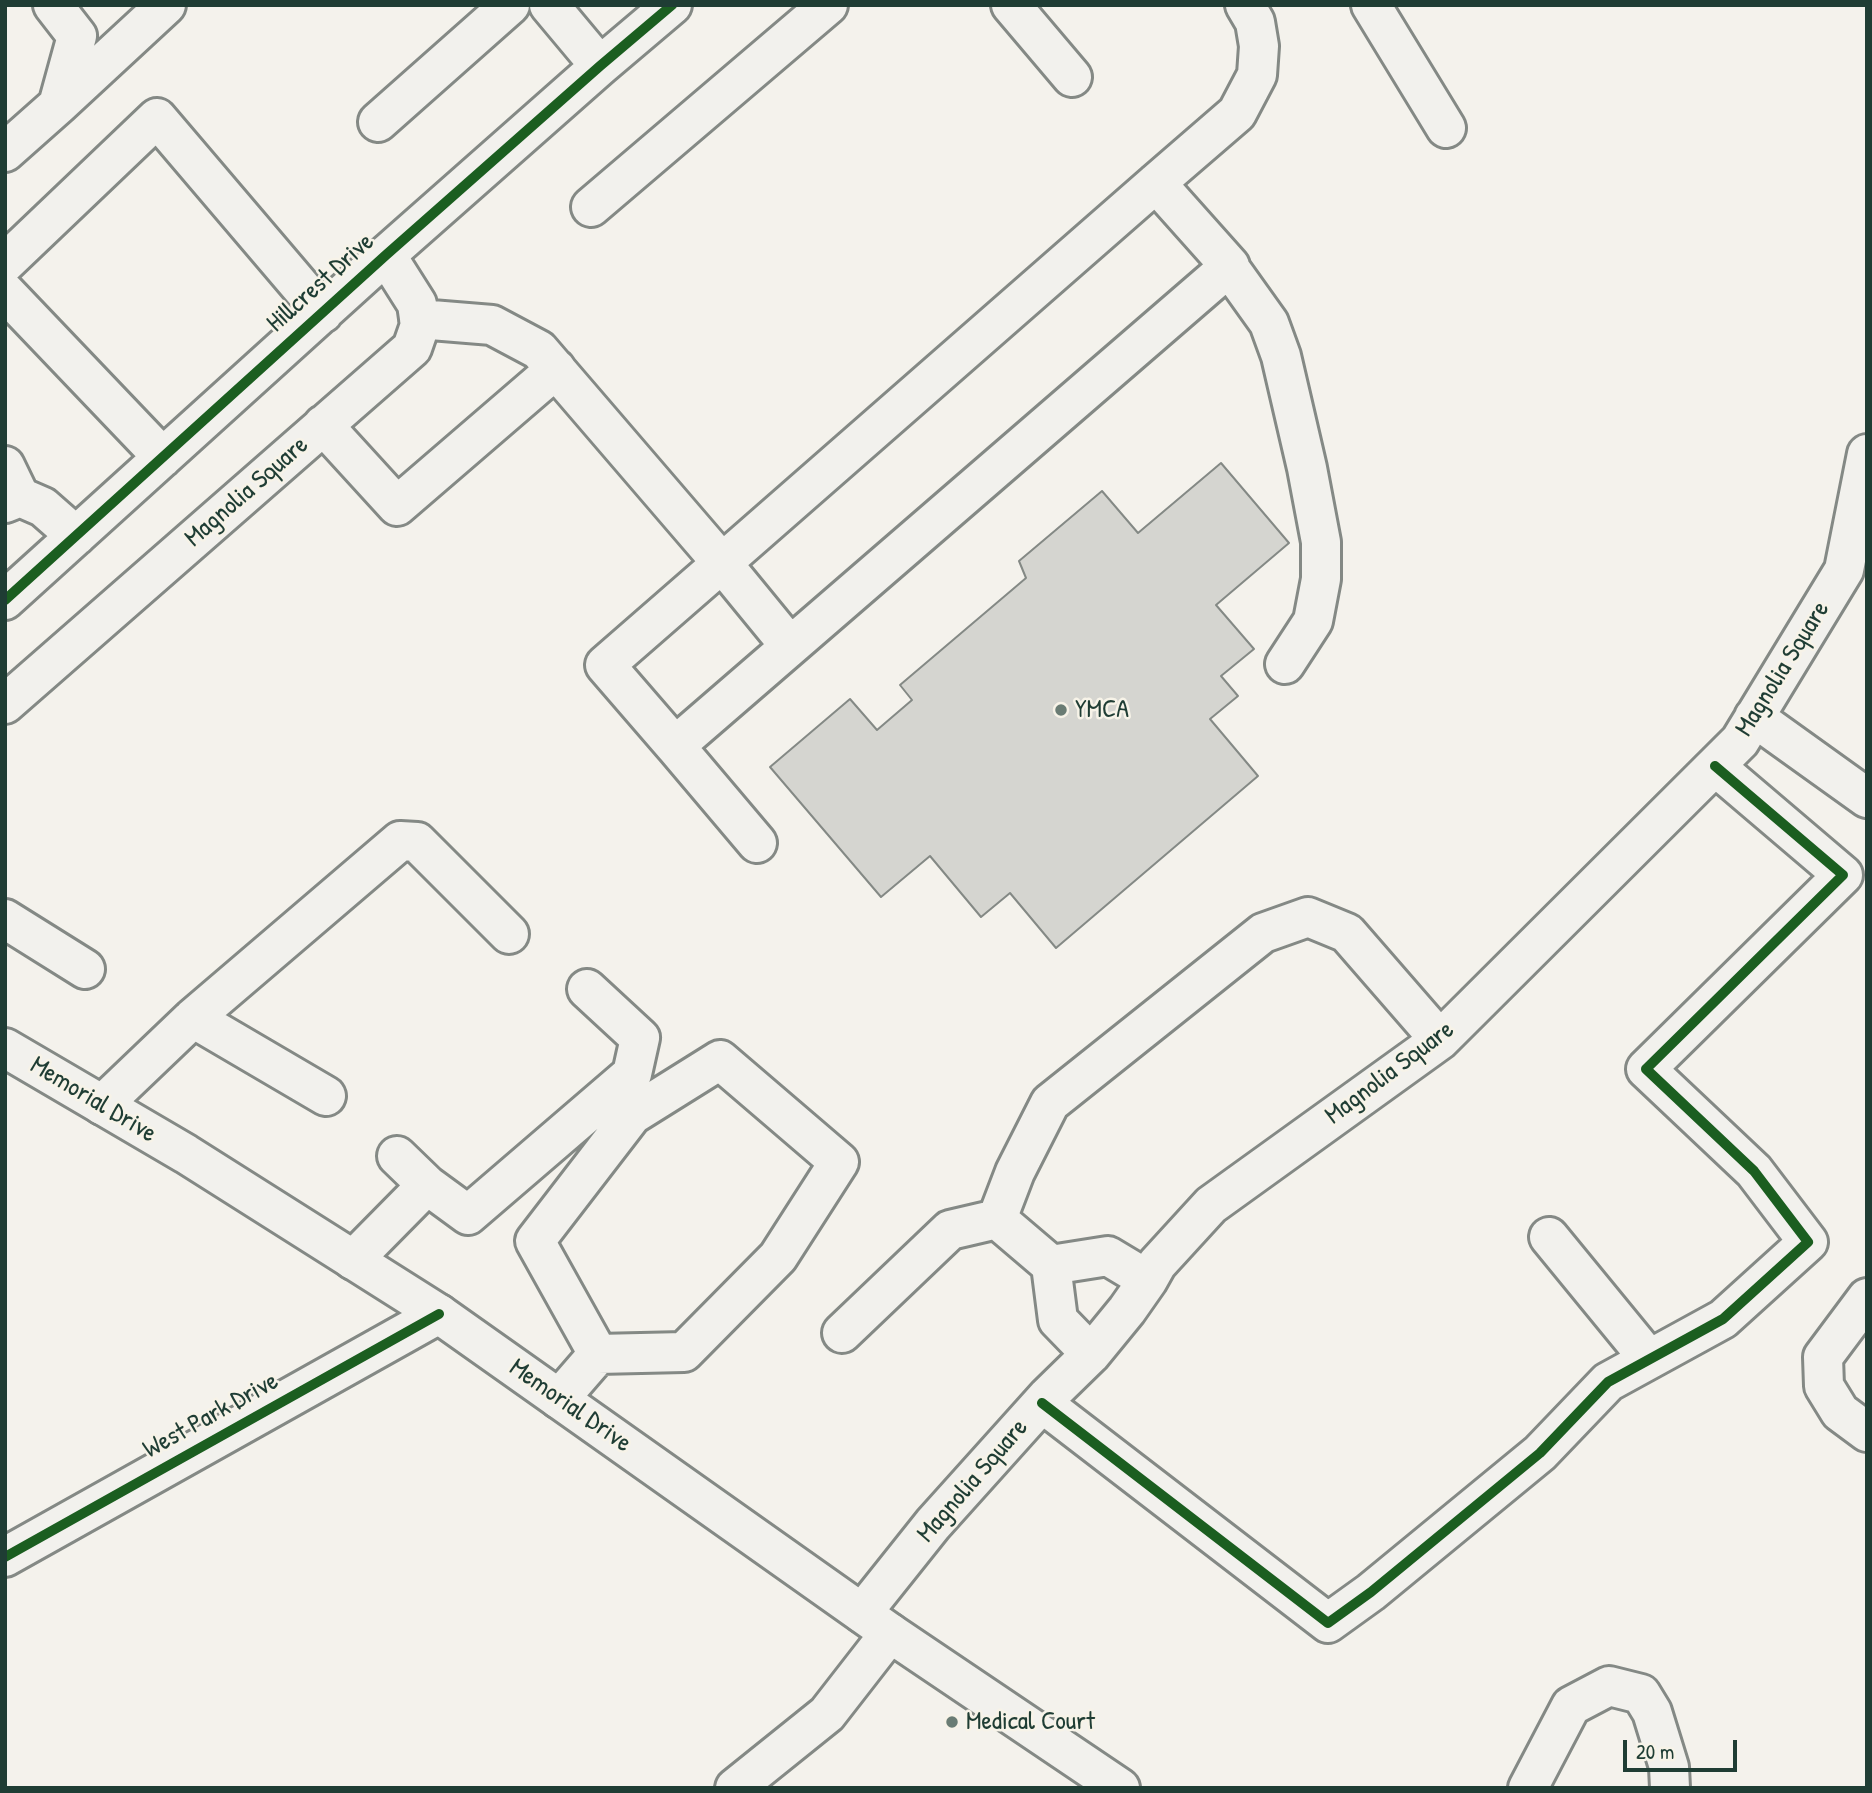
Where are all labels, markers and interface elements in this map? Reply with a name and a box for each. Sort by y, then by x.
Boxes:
street label: Hillcrest Drive [261,227,381,339]
street label: Magnolia Square [179,430,315,554]
street label: Magnolia Square [1729,596,1837,742]
place label: YMCA [1075,694,1129,726]
marker: YMCA [1053,702,1069,718]
street label: Magnolia Square [1319,1014,1461,1132]
street label: Memorial Drive [24,1050,162,1150]
street label: Memorial Drive [503,1353,637,1459]
street label: West Park Drive [138,1366,284,1466]
street label: Magnolia Square [911,1413,1035,1549]
place label: Medical Court [966,1706,1095,1738]
marker: Medical Court [944,1714,960,1730]
scale bar [1627,1727,1741,1771]
text: 20 m [1636,1737,1674,1766]

